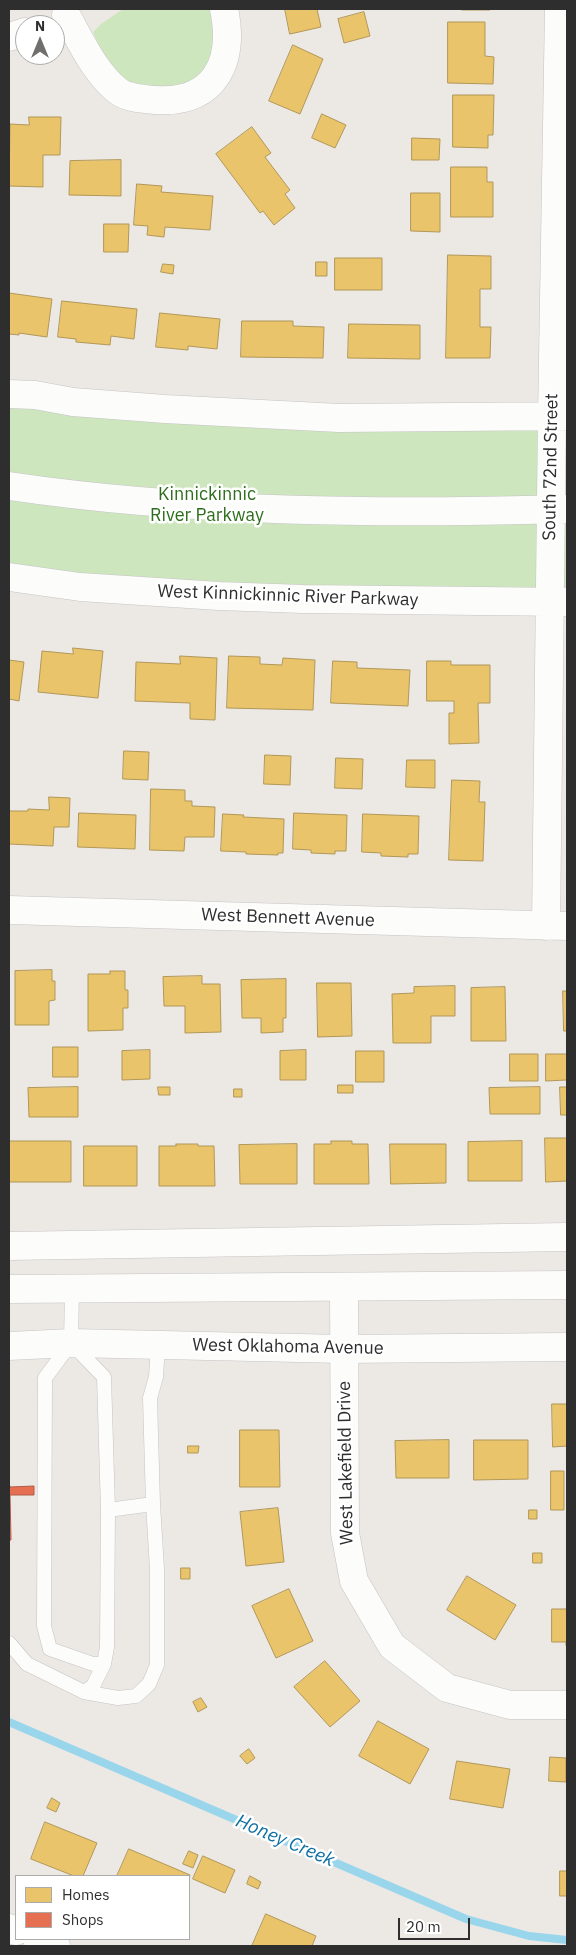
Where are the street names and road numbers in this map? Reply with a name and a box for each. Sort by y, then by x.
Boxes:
street label: South 72nd Street [539,393,563,541]
street label: West Kinnickinnic River Parkway [157,581,419,611]
street label: West Bennett Avenue [201,904,375,932]
street label: West Oklahoma Avenue [192,1335,384,1359]
street label: West Lakefield Drive [334,1381,358,1545]

